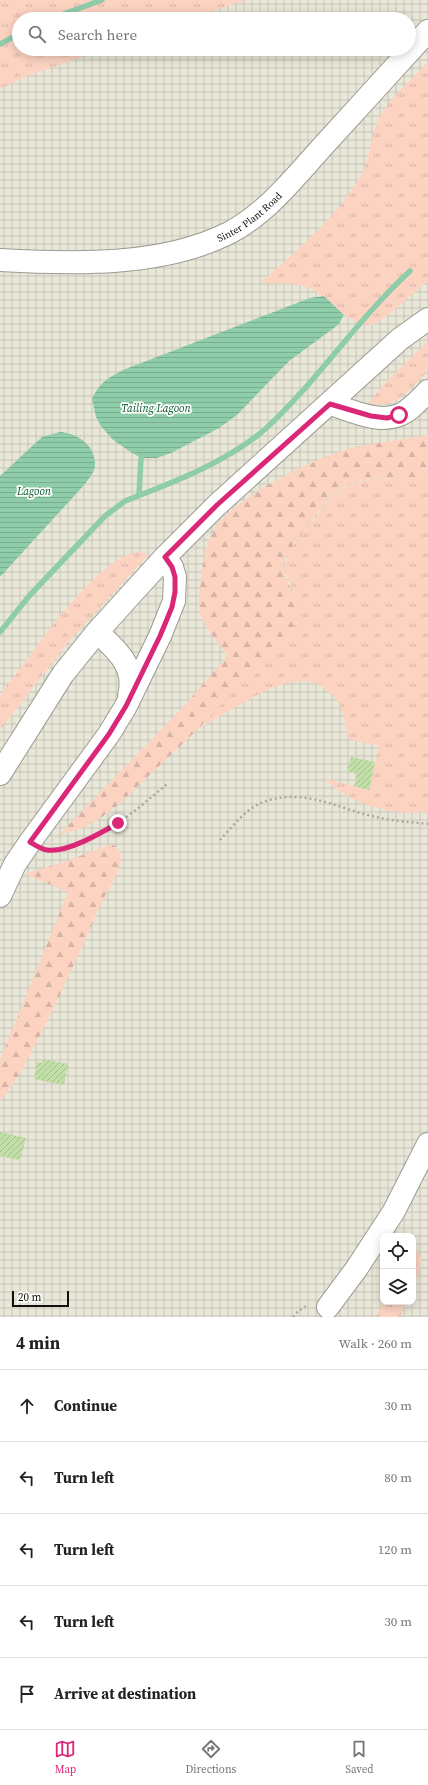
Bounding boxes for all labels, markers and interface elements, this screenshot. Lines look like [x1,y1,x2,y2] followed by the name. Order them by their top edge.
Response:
[12,12,416,56] search box
[26,23,48,45] icon: search
[58,24,137,45] text: Search here
[215,189,285,245] street label: Sinter Plant Road
[121,401,191,416] water label: Tailing Lagoon
[390,406,408,424] route start
[16,484,52,499] water label: Lagoon
[109,814,127,832] route end
[380,1233,416,1305] map controls
[380,1233,416,1269] button: locate
[380,1269,416,1305] button: layers
[12,1289,69,1308] scale bar
[18,1290,41,1305] text: 20 m
[16,1331,60,1355] text: 4 min
[339,1335,412,1352] text: Walk · 260 m
[16,1395,38,1417] icon: ahead
[54,1395,117,1416] text: Continue
[384,1397,412,1414] text: 30 m
[16,1467,38,1489] icon: left
[54,1467,114,1488] text: Turn left
[384,1469,412,1486] text: 80 m
[16,1539,38,1561] icon: left
[54,1539,114,1560] text: Turn left
[378,1541,412,1558] text: 120 m
[16,1611,38,1633] icon: left
[54,1611,114,1632] text: Turn left
[384,1613,412,1630] text: 30 m
[16,1683,38,1705] icon: arrive
[54,1683,196,1704] text: Arrive at destination
[54,1738,76,1777] tab: Map
[185,1738,236,1777] tab: Directions
[345,1738,374,1777] tab: Saved

